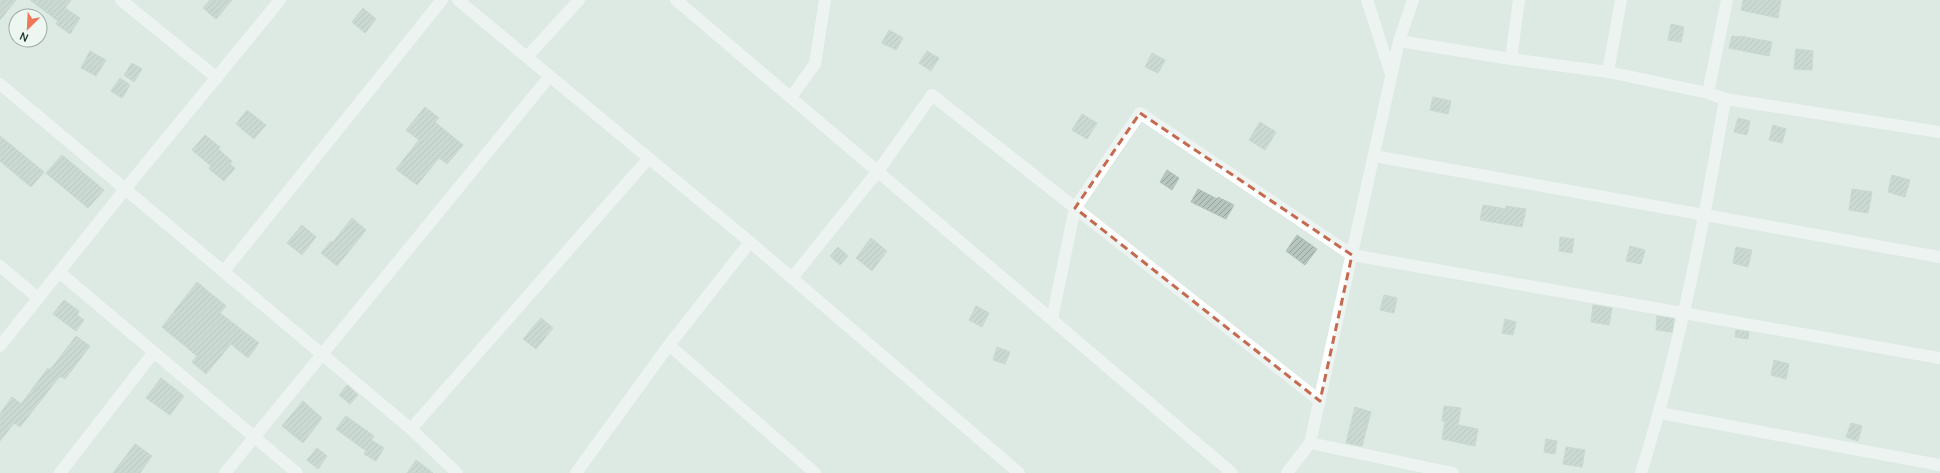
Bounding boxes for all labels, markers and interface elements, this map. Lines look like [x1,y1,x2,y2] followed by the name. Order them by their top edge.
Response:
[8,8,48,48] north arrow
[17,29,30,46] text: N

